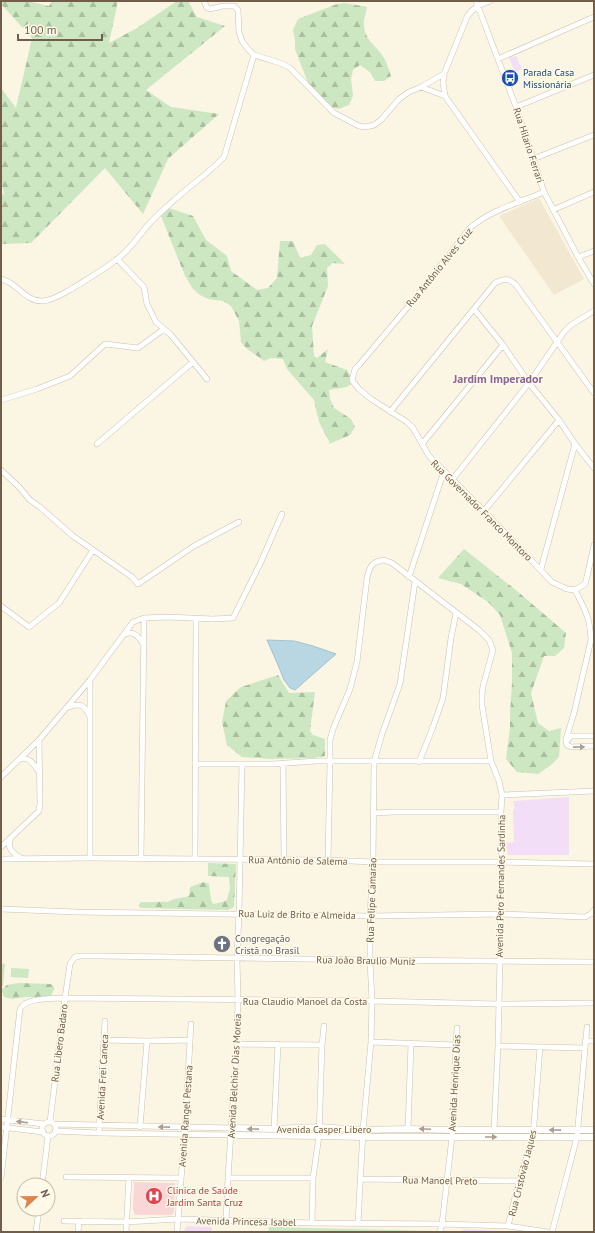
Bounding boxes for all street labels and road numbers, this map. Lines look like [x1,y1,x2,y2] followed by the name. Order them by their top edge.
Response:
[510,106,547,184] street label: Rua Hilario Ferrari
[403,225,475,310] street label: Rua Antônio Alves Cruz
[428,457,535,564] street label: Rua Governador Franco Montoro
[493,815,508,957] street label: Avenida Pero Fernandes Sardinha
[248,853,348,868] street label: Rua Antônio de Salema
[364,857,379,943] street label: Rua Felipe Camarão
[238,907,356,922] street label: Rua Luiz de Brito e Almeida
[316,953,416,968] street label: Rua João Braulio Muniz
[243,995,367,1008] street label: Rua Claudio Manoel da Costa
[48,1003,71,1083] street label: Rua Libero Badaro
[225,1013,244,1139] street label: Avenida Belchior Dias Moreia
[94,1034,111,1120] street label: Avenida Frei Caneca
[445,1034,464,1132] street label: Avenida Henrique Dias
[175,1065,196,1167] street label: Avenida Rangel Pestana
[277,1123,371,1136] street label: Avenida Casper Libero
[505,1128,540,1218] street label: Rua Cristóvão Jaques
[402,1173,478,1188] street label: Rua Manoel Preto
[196,1214,296,1229] street label: Avenida Princesa Isabel

